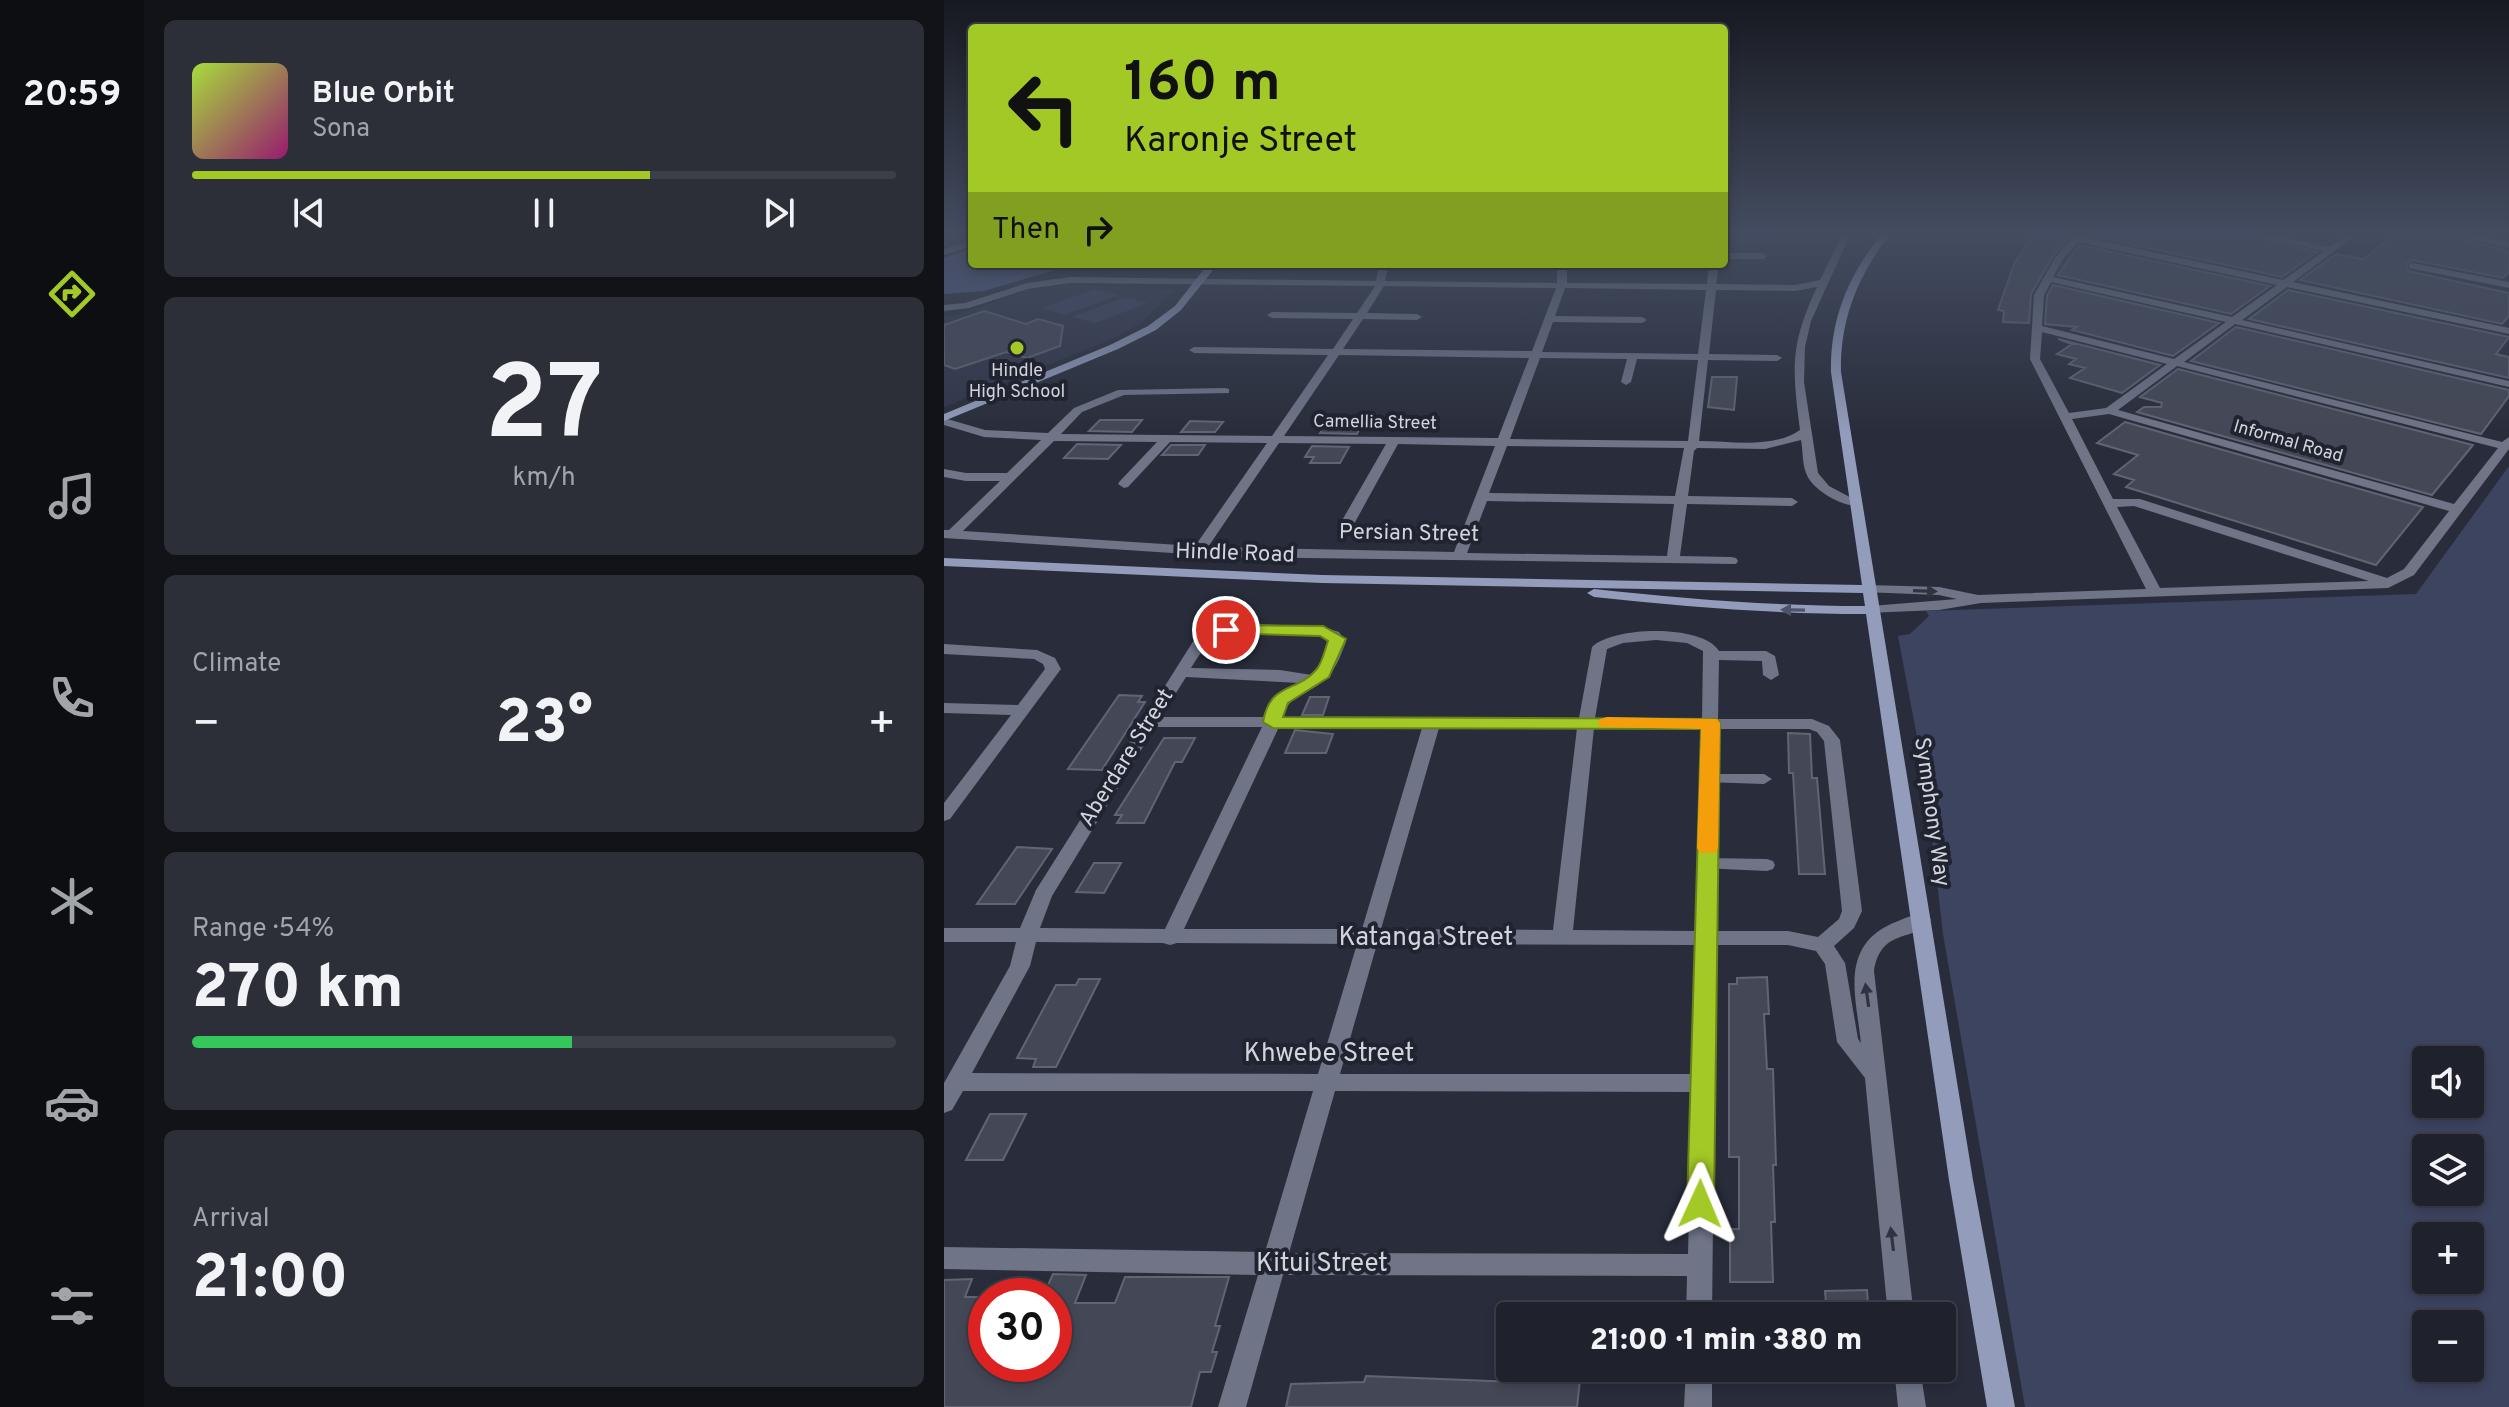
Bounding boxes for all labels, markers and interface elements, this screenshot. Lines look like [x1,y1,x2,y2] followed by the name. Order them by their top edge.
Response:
[1124,50,1281,120] text: 160 m
[992,56,1096,160] icon: left
[23,73,121,119] text: 20:59
[312,76,455,113] text: Blue Orbit
[312,113,370,146] text: Sona
[1124,119,1357,165] text: Karonje Street
[287,191,331,235] icon: previous
[522,191,566,235] icon: pause
[757,191,801,235] icon: next
[1076,208,1120,252] icon: right
[992,212,1060,249] text: Then
[44,266,100,322] icon: directions
[1008,339,1026,357] marker: Hindle High School
[485,344,603,476] text: 27
[969,360,1065,404] place label: Hindle High School
[1313,410,1437,436] street label: Camellia Street
[2230,415,2346,469] street label: Informal Road
[512,462,576,495] text: km/h
[44,468,100,524] icon: music
[1339,519,1479,549] street label: Persian Street
[1175,538,1295,570] street label: Hindle Road
[1913,584,1938,597] one-way arrow
[1192,596,1260,664] pin
[1780,603,1805,616] one-way arrow
[1204,608,1248,652] icon: arrive
[192,648,281,681] text: Climate
[44,670,100,726] icon: phone
[1074,684,1180,832] street label: Aberdare Street
[495,688,593,764] text: 23°
[192,698,220,754] text: −
[868,698,896,754] text: +
[1907,736,1955,888] street label: Symphony Way
[44,873,100,929] icon: climate
[192,913,334,946] text: Range · 54%
[1339,922,1513,955] street label: Katanga Street
[192,953,404,1029] text: 270 km
[1860,982,1873,1007] one-way arrow
[1244,1038,1414,1071] street label: Khwebe Street
[2412,1046,2484,1382] map controls
[2412,1046,2484,1118] button: sound
[44,1075,100,1131] icon: car
[2412,1134,2484,1206] button: layers
[1658,1162,1742,1246] position arrow
[192,1203,270,1236] text: Arrival
[2412,1222,2484,1294] button: +
[1885,1226,1898,1251] one-way arrow
[192,1243,348,1319] text: 21:00
[1256,1248,1388,1281] street label: Kitui Street
[44,1278,100,1334] icon: filters
[968,1278,1072,1382] speed limit sign: 30
[2412,1310,2484,1382] button: −
[1590,1323,1862,1360] text: 21:00 · 1 min · 380 m

